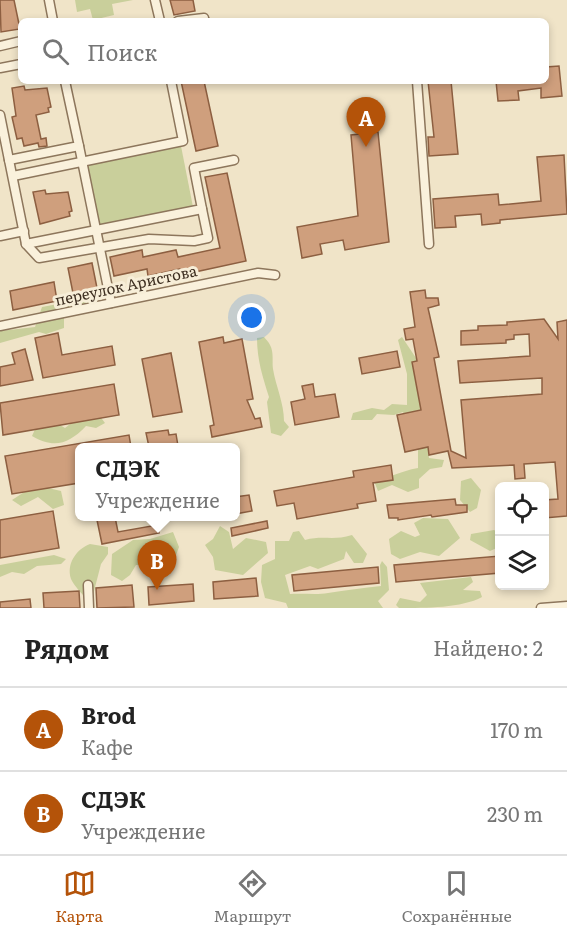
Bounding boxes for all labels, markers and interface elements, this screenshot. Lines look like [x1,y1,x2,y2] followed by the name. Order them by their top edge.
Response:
[18,18,549,84] search box
[39,35,72,68] icon: search
[87,35,157,68] text: Поиск
[346,98,386,147] pin: A
[52,258,200,311] street label: переулок Аристова
[237,303,266,332] your location
[75,443,240,521] popup
[95,451,160,484] text: СДЭК
[495,482,549,590] map controls
[495,482,549,536] button: locate
[95,484,220,514] text: Учреждение
[495,536,549,590] button: layers
[138,540,176,590] pin: B
[24,628,109,667] text: Рядом
[433,632,543,662] text: Найдено: 2
[81,698,136,731] text: Brod
[36,714,51,744] text: A
[490,714,543,744] text: 170 m
[81,731,133,761] text: Кафе
[81,782,146,815] text: СДЭК
[37,798,50,828] text: B
[487,798,543,828] text: 230 m
[81,815,205,845] text: Учреждение
[55,867,103,927] tab: Карта
[214,867,291,927] tab: Маршрут
[402,867,512,927] tab: Сохранённые

